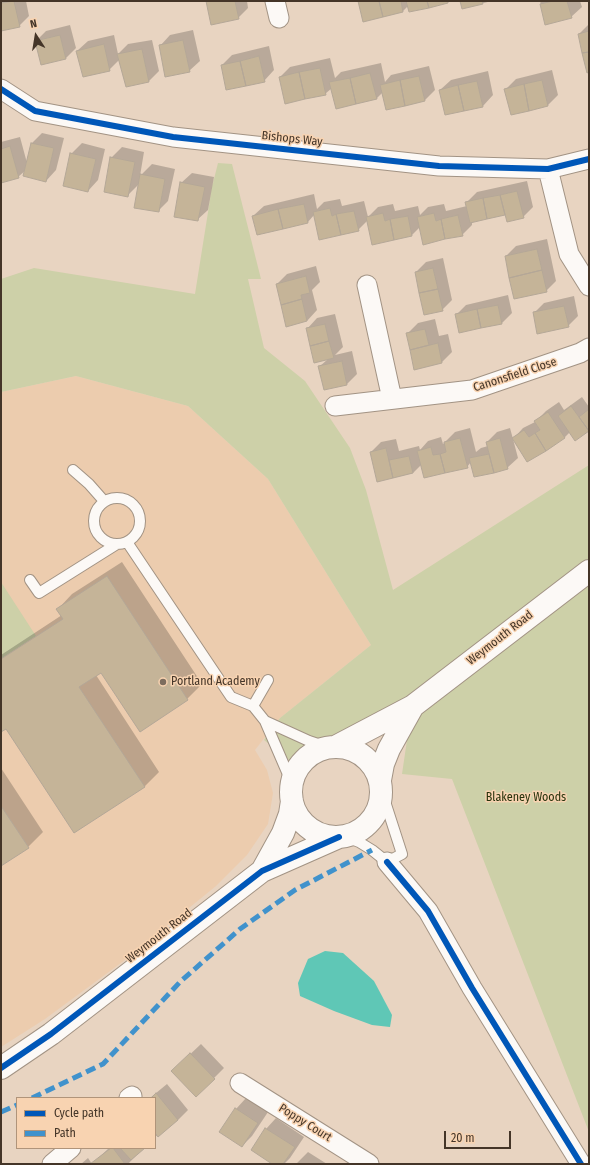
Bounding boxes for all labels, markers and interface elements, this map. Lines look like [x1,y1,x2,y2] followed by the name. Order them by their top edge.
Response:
[16,16,56,56] north arrow
[29,17,38,31] text: N
[261,129,323,149] street label: Bishops Way
[471,355,559,395] street label: Canonsfield Close
[464,608,536,668] street label: Weymouth Road
[171,675,260,689] place label: Portland Academy
[158,677,168,687] marker: Portland Academy
[486,791,566,805] park label: Blakeney Woods
[123,906,195,966] street label: Weymouth Road
[16,1097,156,1149] legend
[276,1101,334,1145] street label: Poppy Court
[54,1106,104,1120] text: Cycle path
[446,1123,513,1149] scale bar
[54,1126,76,1140] text: Path
[451,1131,475,1145] text: 20 m

